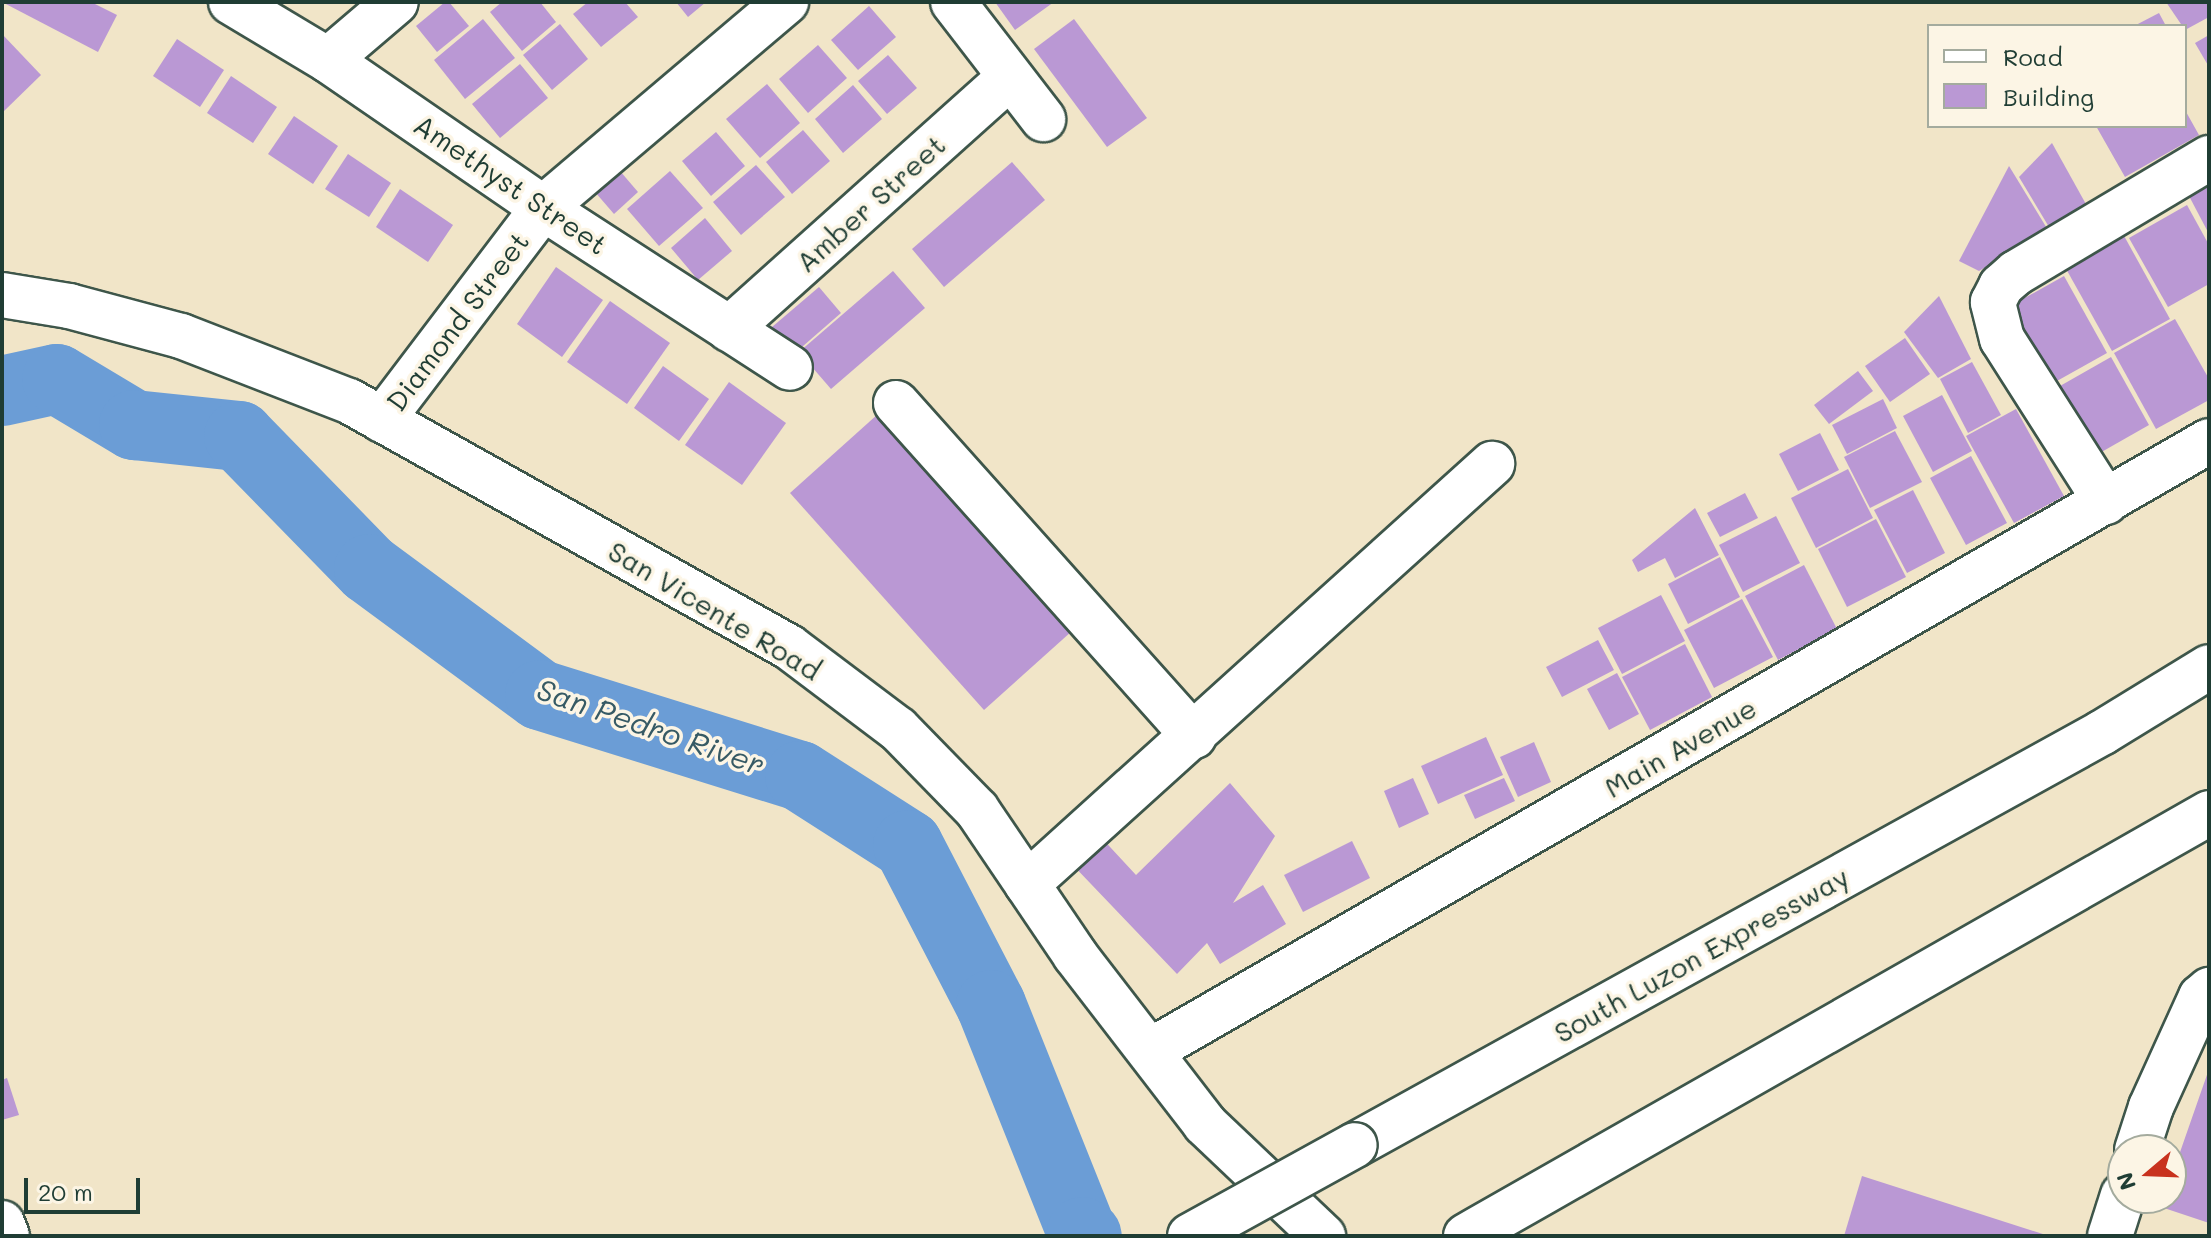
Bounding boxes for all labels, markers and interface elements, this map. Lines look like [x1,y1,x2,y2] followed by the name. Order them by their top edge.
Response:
[1927,24,2187,128] legend
[2003,41,2063,72] text: Road
[2003,81,2094,112] text: Building
[408,107,614,261] street label: Amethyst Street
[789,127,951,279] street label: Amber Street
[379,225,535,417] street label: Diamond Street
[603,533,827,687] street label: San Vicente Road
[533,670,769,782] water label: San Pedro River
[1598,690,1762,804] street label: Main Avenue
[1548,859,1854,1049] street label: South Luzon Expressway
[2107,1134,2187,1214] north arrow
[28,1162,144,1212] scale bar
[2109,1169,2142,1194] text: N
[38,1176,93,1207] text: 20 m

